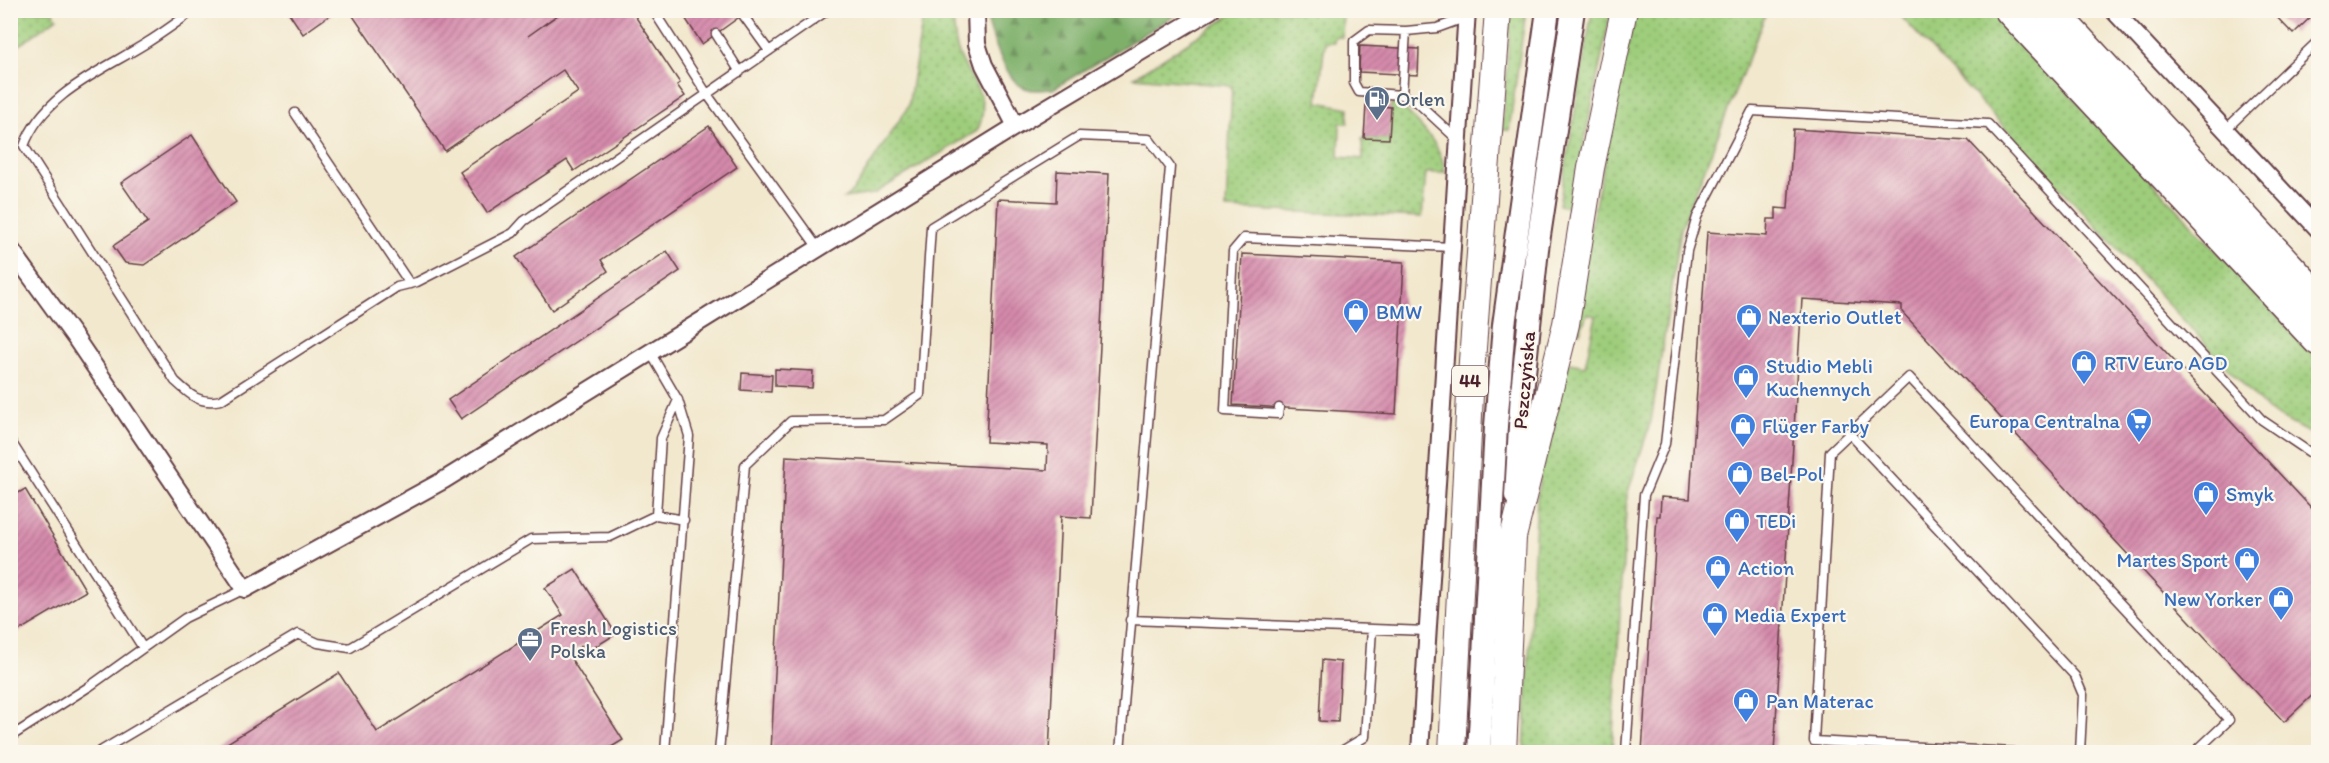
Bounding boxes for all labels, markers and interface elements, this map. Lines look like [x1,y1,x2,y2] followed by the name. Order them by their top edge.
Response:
[1362,84,1392,122] fuel station icon: Orlen
[1396,87,1445,111] place label: Orlen
[1341,297,1371,335] shop icon: BMW
[1376,300,1422,324] place label: BMW
[1734,302,1764,340] shop icon: Nexterio Outlet
[1768,305,1901,329] place label: Nexterio Outlet
[1508,329,1540,430] street label: Pszczyńska
[2069,348,2099,386] shop icon: RTV Euro AGD
[2104,351,2227,375] place label: RTV Euro AGD
[1766,354,1873,401] place label: Studio Mebli Kuchennych
[1731,362,1761,400] shop icon: Studio Mebli Kuchennych
[1452,366,1488,396] road number: 44
[2124,406,2154,444] supermarket icon: Europa Centralna
[1969,409,2121,433] place label: Europa Centralna
[1728,411,1758,449] shop icon: Flüger Farby
[1762,414,1870,438] place label: Flüger Farby
[1725,459,1755,497] shop icon: Bel-Pol
[1760,462,1824,486] place label: Bel-Pol
[2191,479,2221,517] shop icon: Smyk
[2226,482,2274,506] place label: Smyk
[1722,506,1752,544] shop icon: TEDi
[1756,509,1796,533] place label: TEDi
[2232,545,2262,583] shop icon: Martes Sport
[2116,548,2228,572] place label: Martes Sport
[1703,553,1733,591] shop icon: Action
[1738,556,1794,580] place label: Action
[2266,584,2296,622] shop icon: New Yorker
[2164,587,2262,611] place label: New Yorker
[1700,600,1730,638] shop icon: Media Expert
[1734,603,1847,627] place label: Media Expert
[550,616,677,663] place label: Fresh Logistics Polska
[515,625,545,663] office icon: Fresh Logistics Polska
[1731,686,1761,724] shop icon: Pan Materac
[1766,689,1874,713] place label: Pan Materac

